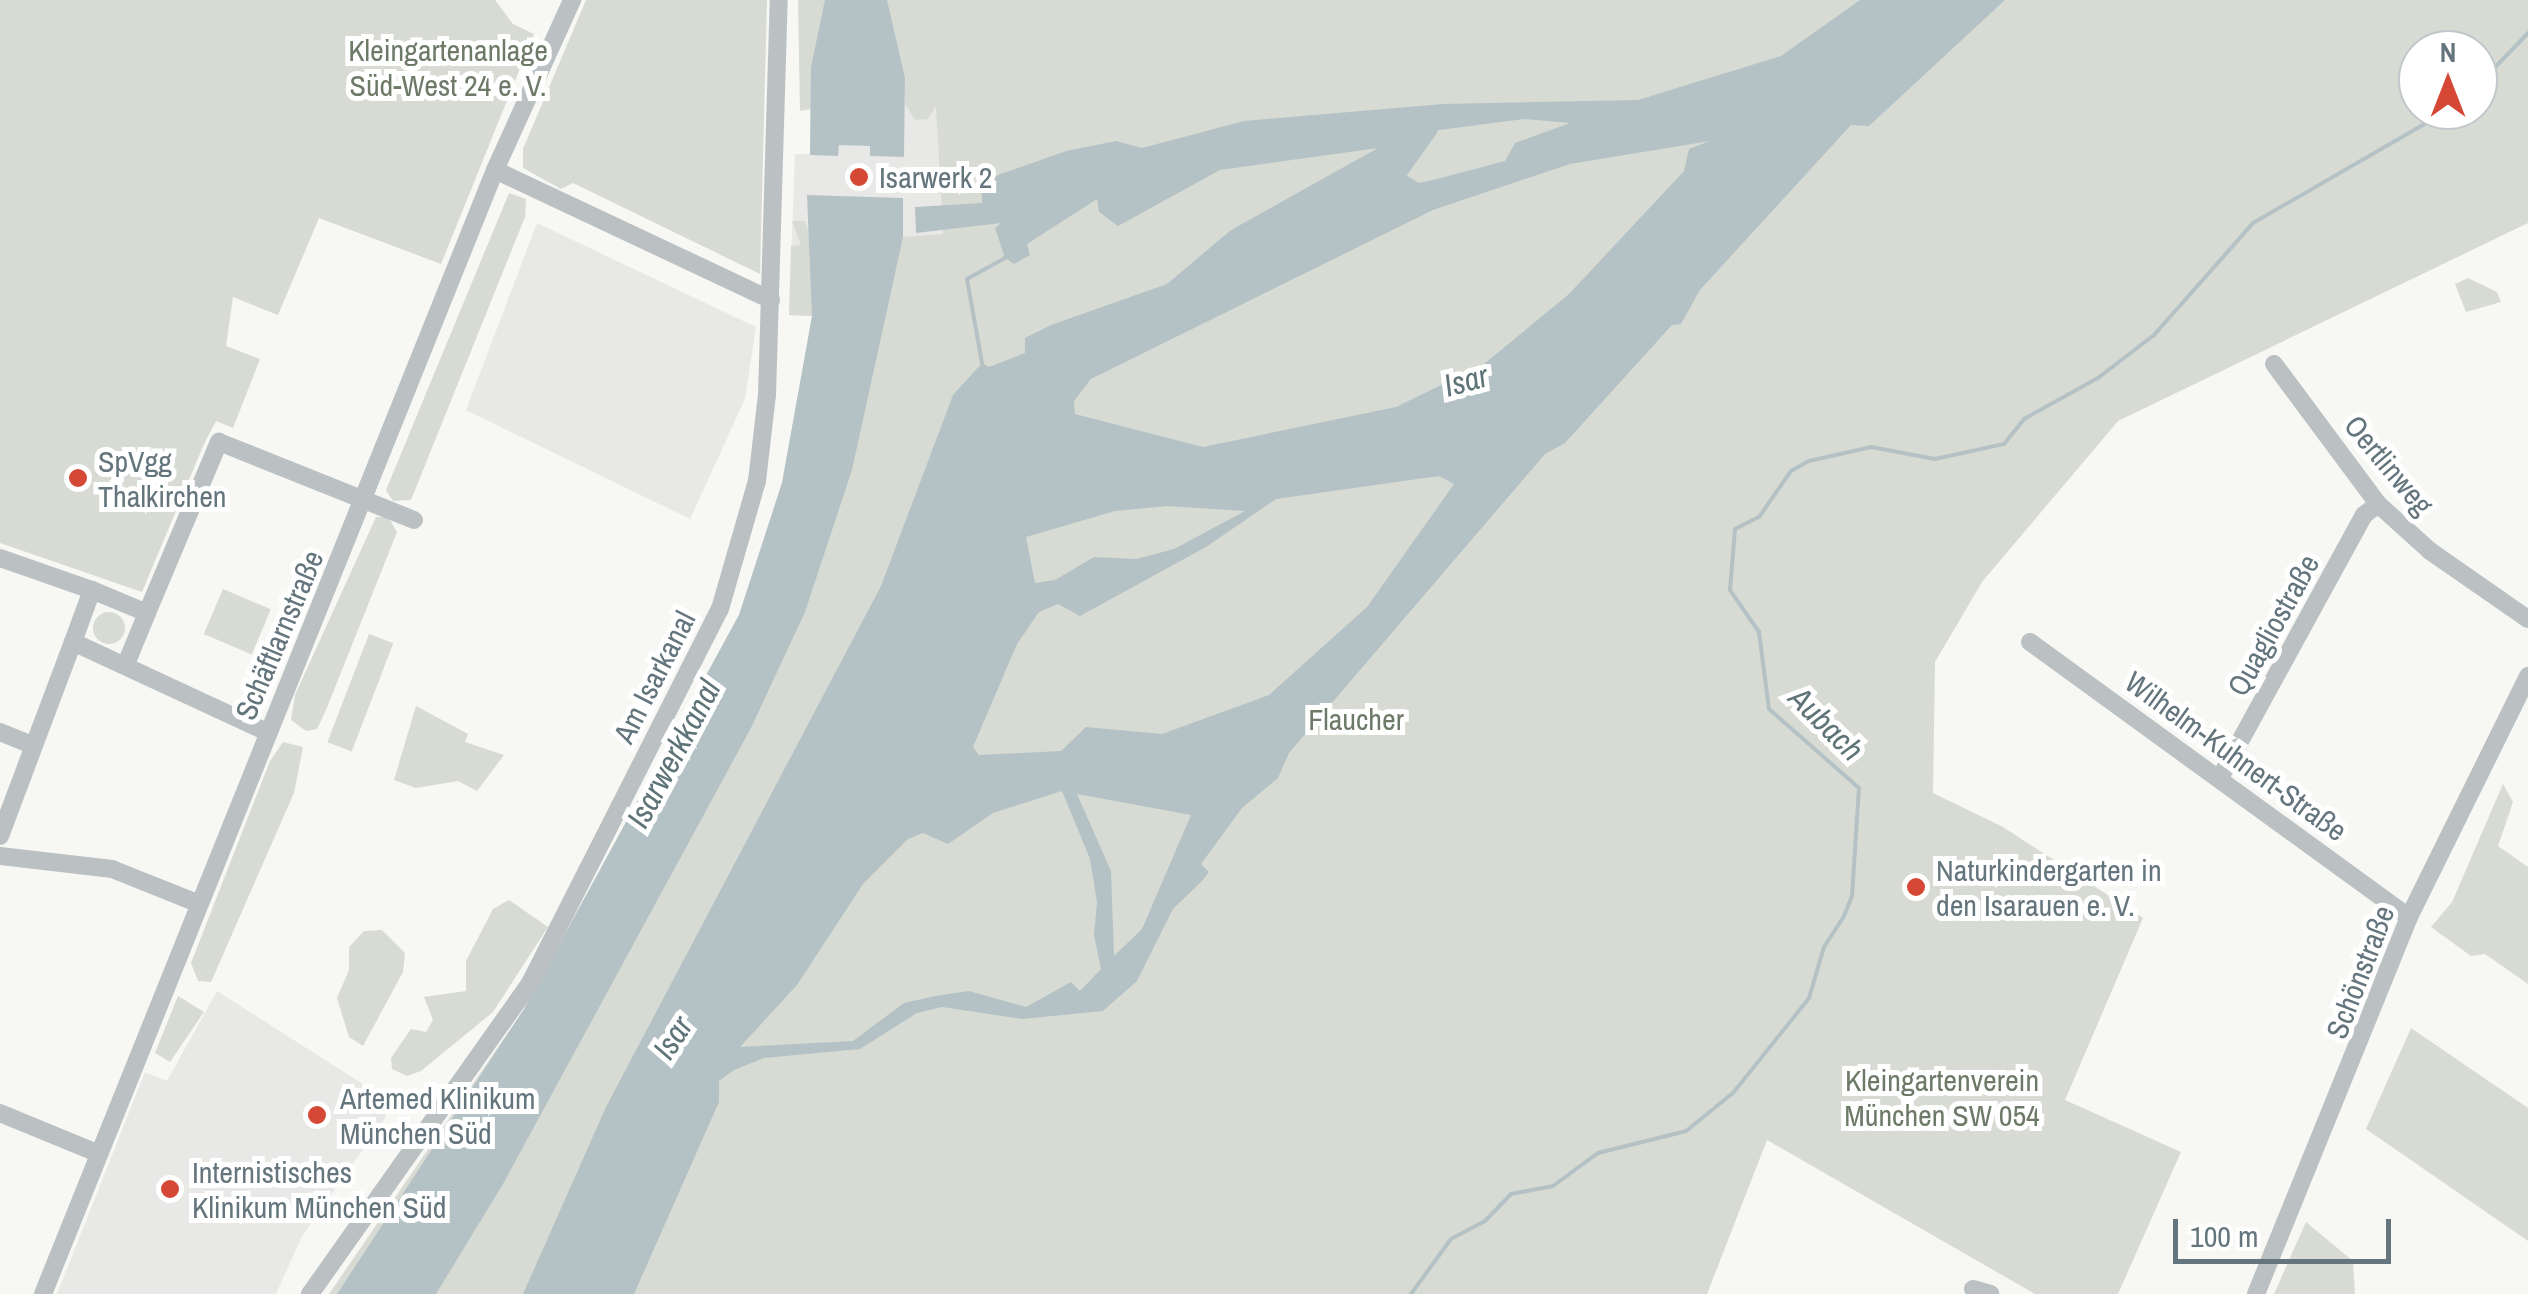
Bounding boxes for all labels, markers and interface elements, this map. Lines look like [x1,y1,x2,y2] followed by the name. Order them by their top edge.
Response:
[2398,30,2498,130] north arrow
[348,32,548,102] park label: Kleingartenanlage Süd-West 24 e. V.
[2440,33,2456,71] text: N
[879,159,992,195] place label: Isarwerk 2
[848,166,870,188] marker: Isarwerk 2
[1440,357,1492,405] water label: Isar
[2337,408,2441,522] street label: Oertlinweg
[98,443,227,514] place label: SpVgg Thalkirchen
[67,467,89,489] marker: SpVgg Thalkirchen
[227,545,331,725] street label: Schäftlarnstraße
[2219,548,2327,702] street label: Quagliostraße
[605,605,703,749] street label: Am Isarkanal
[2118,663,2354,849] street label: Wilhelm-Kuhnert-Straße
[619,674,729,834] water label: Isarwerkkanal
[1781,679,1871,769] water label: Aubach
[1308,701,1404,737] park label: Flaucher
[1936,852,2162,922] place label: Naturkindergarten in den Isarauen e. V.
[1905,876,1927,898] marker: Naturkindergarten in den Isarauen e. V.
[2318,900,2402,1044] street label: Schönstraße
[645,1009,701,1067] water label: Isar
[1844,1062,2040,1132] park label: Kleingartenverein München SW 054
[340,1080,536,1150] place label: Artemed Klinikum München Süd
[304,1102,330,1128] marker: Artemed Klinikum München Süd
[192,1154,446,1224] place label: Internistisches Klinikum München Süd
[157,1176,183,1202] marker: Internistisches Klinikum München Süd
[2178,1199,2396,1261] scale bar
[2190,1216,2258,1256] text: 100 m

